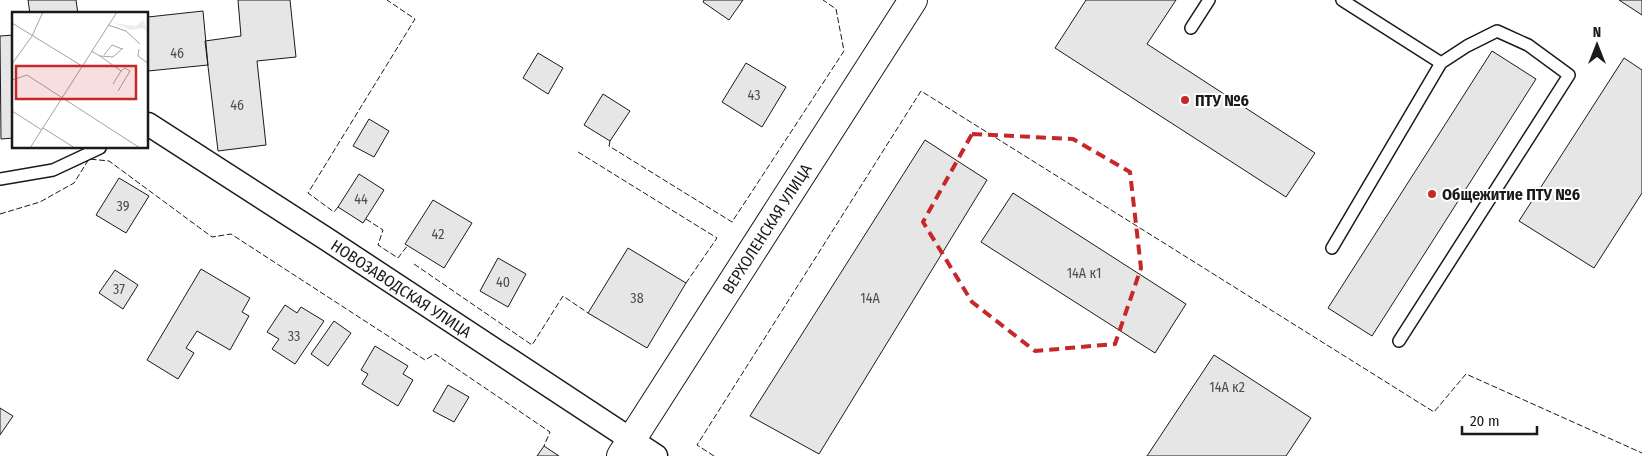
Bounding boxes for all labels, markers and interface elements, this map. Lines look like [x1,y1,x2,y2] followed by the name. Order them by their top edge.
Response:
[12,12,149,149] inset map
[1572,20,1622,70] north arrow
[1593,24,1601,41] text: N
[170,45,184,62] house number: 46
[748,87,760,104] house number: 43
[1195,91,1249,110] place label: ПТУ №6
[1179,94,1191,106] marker: ПТУ №6
[230,97,244,114] house number: 46
[718,160,815,297] street label: ВЕРХОЛЕНСКАЯ УЛИЦА
[1442,185,1580,204] place label: Общежитие ПТУ №6
[1426,188,1438,200] marker: Общежитие ПТУ №6
[354,191,368,208] house number: 44
[117,198,130,215] house number: 39
[432,226,444,243] house number: 42
[328,235,476,342] street label: НОВОЗАВОДСКАЯ УЛИЦА
[1067,265,1101,282] house number: 14А к1
[496,274,510,291] house number: 40
[113,281,125,298] house number: 37
[630,290,644,307] house number: 38
[860,290,880,307] house number: 14А
[288,328,300,345] house number: 33
[1209,379,1245,396] house number: 14А к2
[1462,404,1537,436] scale bar
[1470,412,1500,430] text: 20 m

